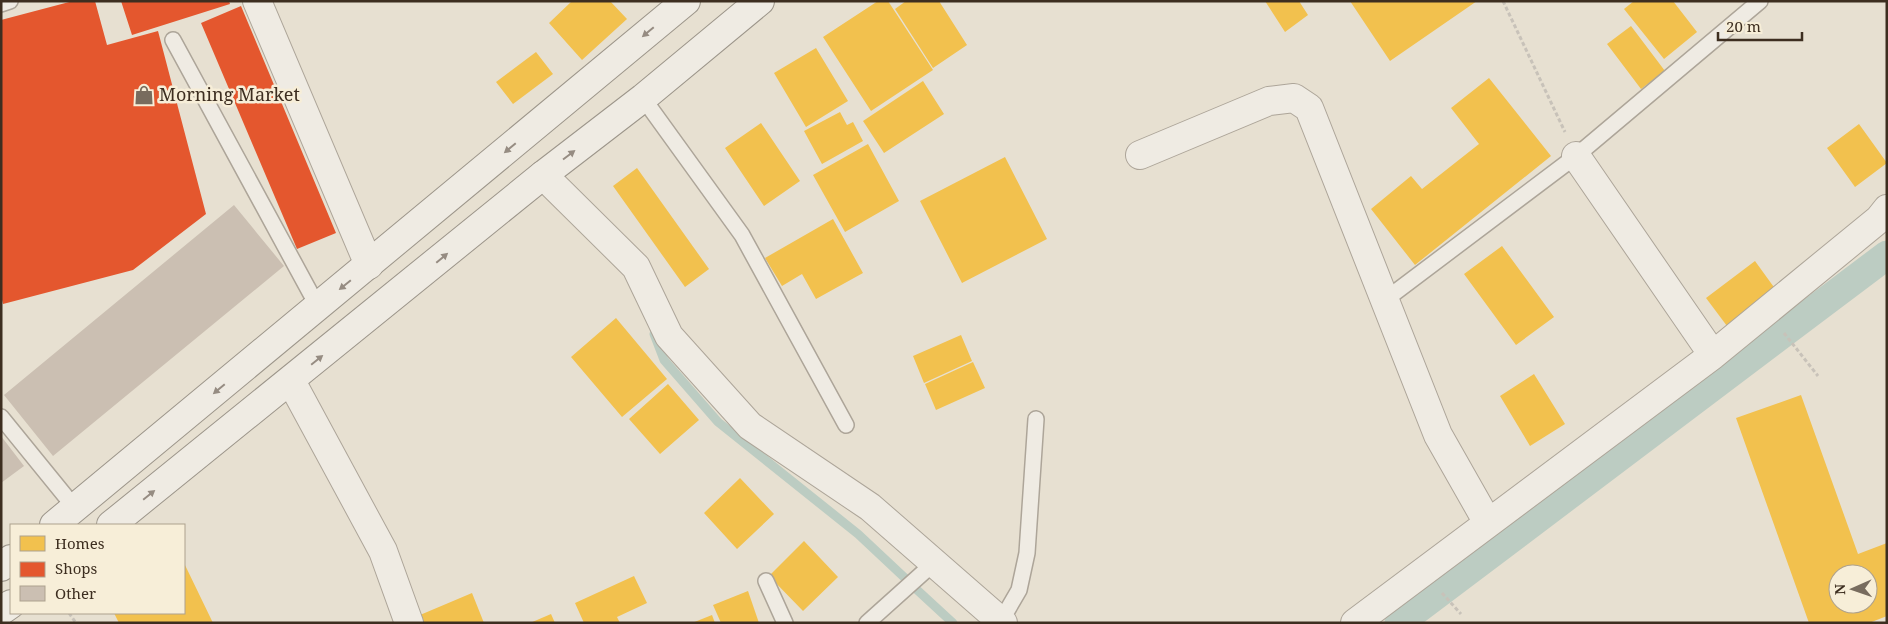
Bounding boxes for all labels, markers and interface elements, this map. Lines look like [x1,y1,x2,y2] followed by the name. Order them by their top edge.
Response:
[1718,10,1802,42] scale bar
[1726,16,1761,36] text: 20 m
[642,27,655,38] one-way arrow
[159,82,300,106] place label: Morning Market
[133,84,155,106] shop icon: Morning Market
[504,142,517,153] one-way arrow
[562,150,575,160] one-way arrow
[436,252,449,263] one-way arrow
[338,279,351,290] one-way arrow
[310,355,323,366] one-way arrow
[213,383,226,394] one-way arrow
[142,489,155,500] one-way arrow
[10,524,185,614] legend
[55,533,105,553] text: Homes
[55,558,98,578] text: Shops
[1828,564,1878,614] north arrow
[55,583,96,603] text: Other
[1830,584,1849,595] text: N

